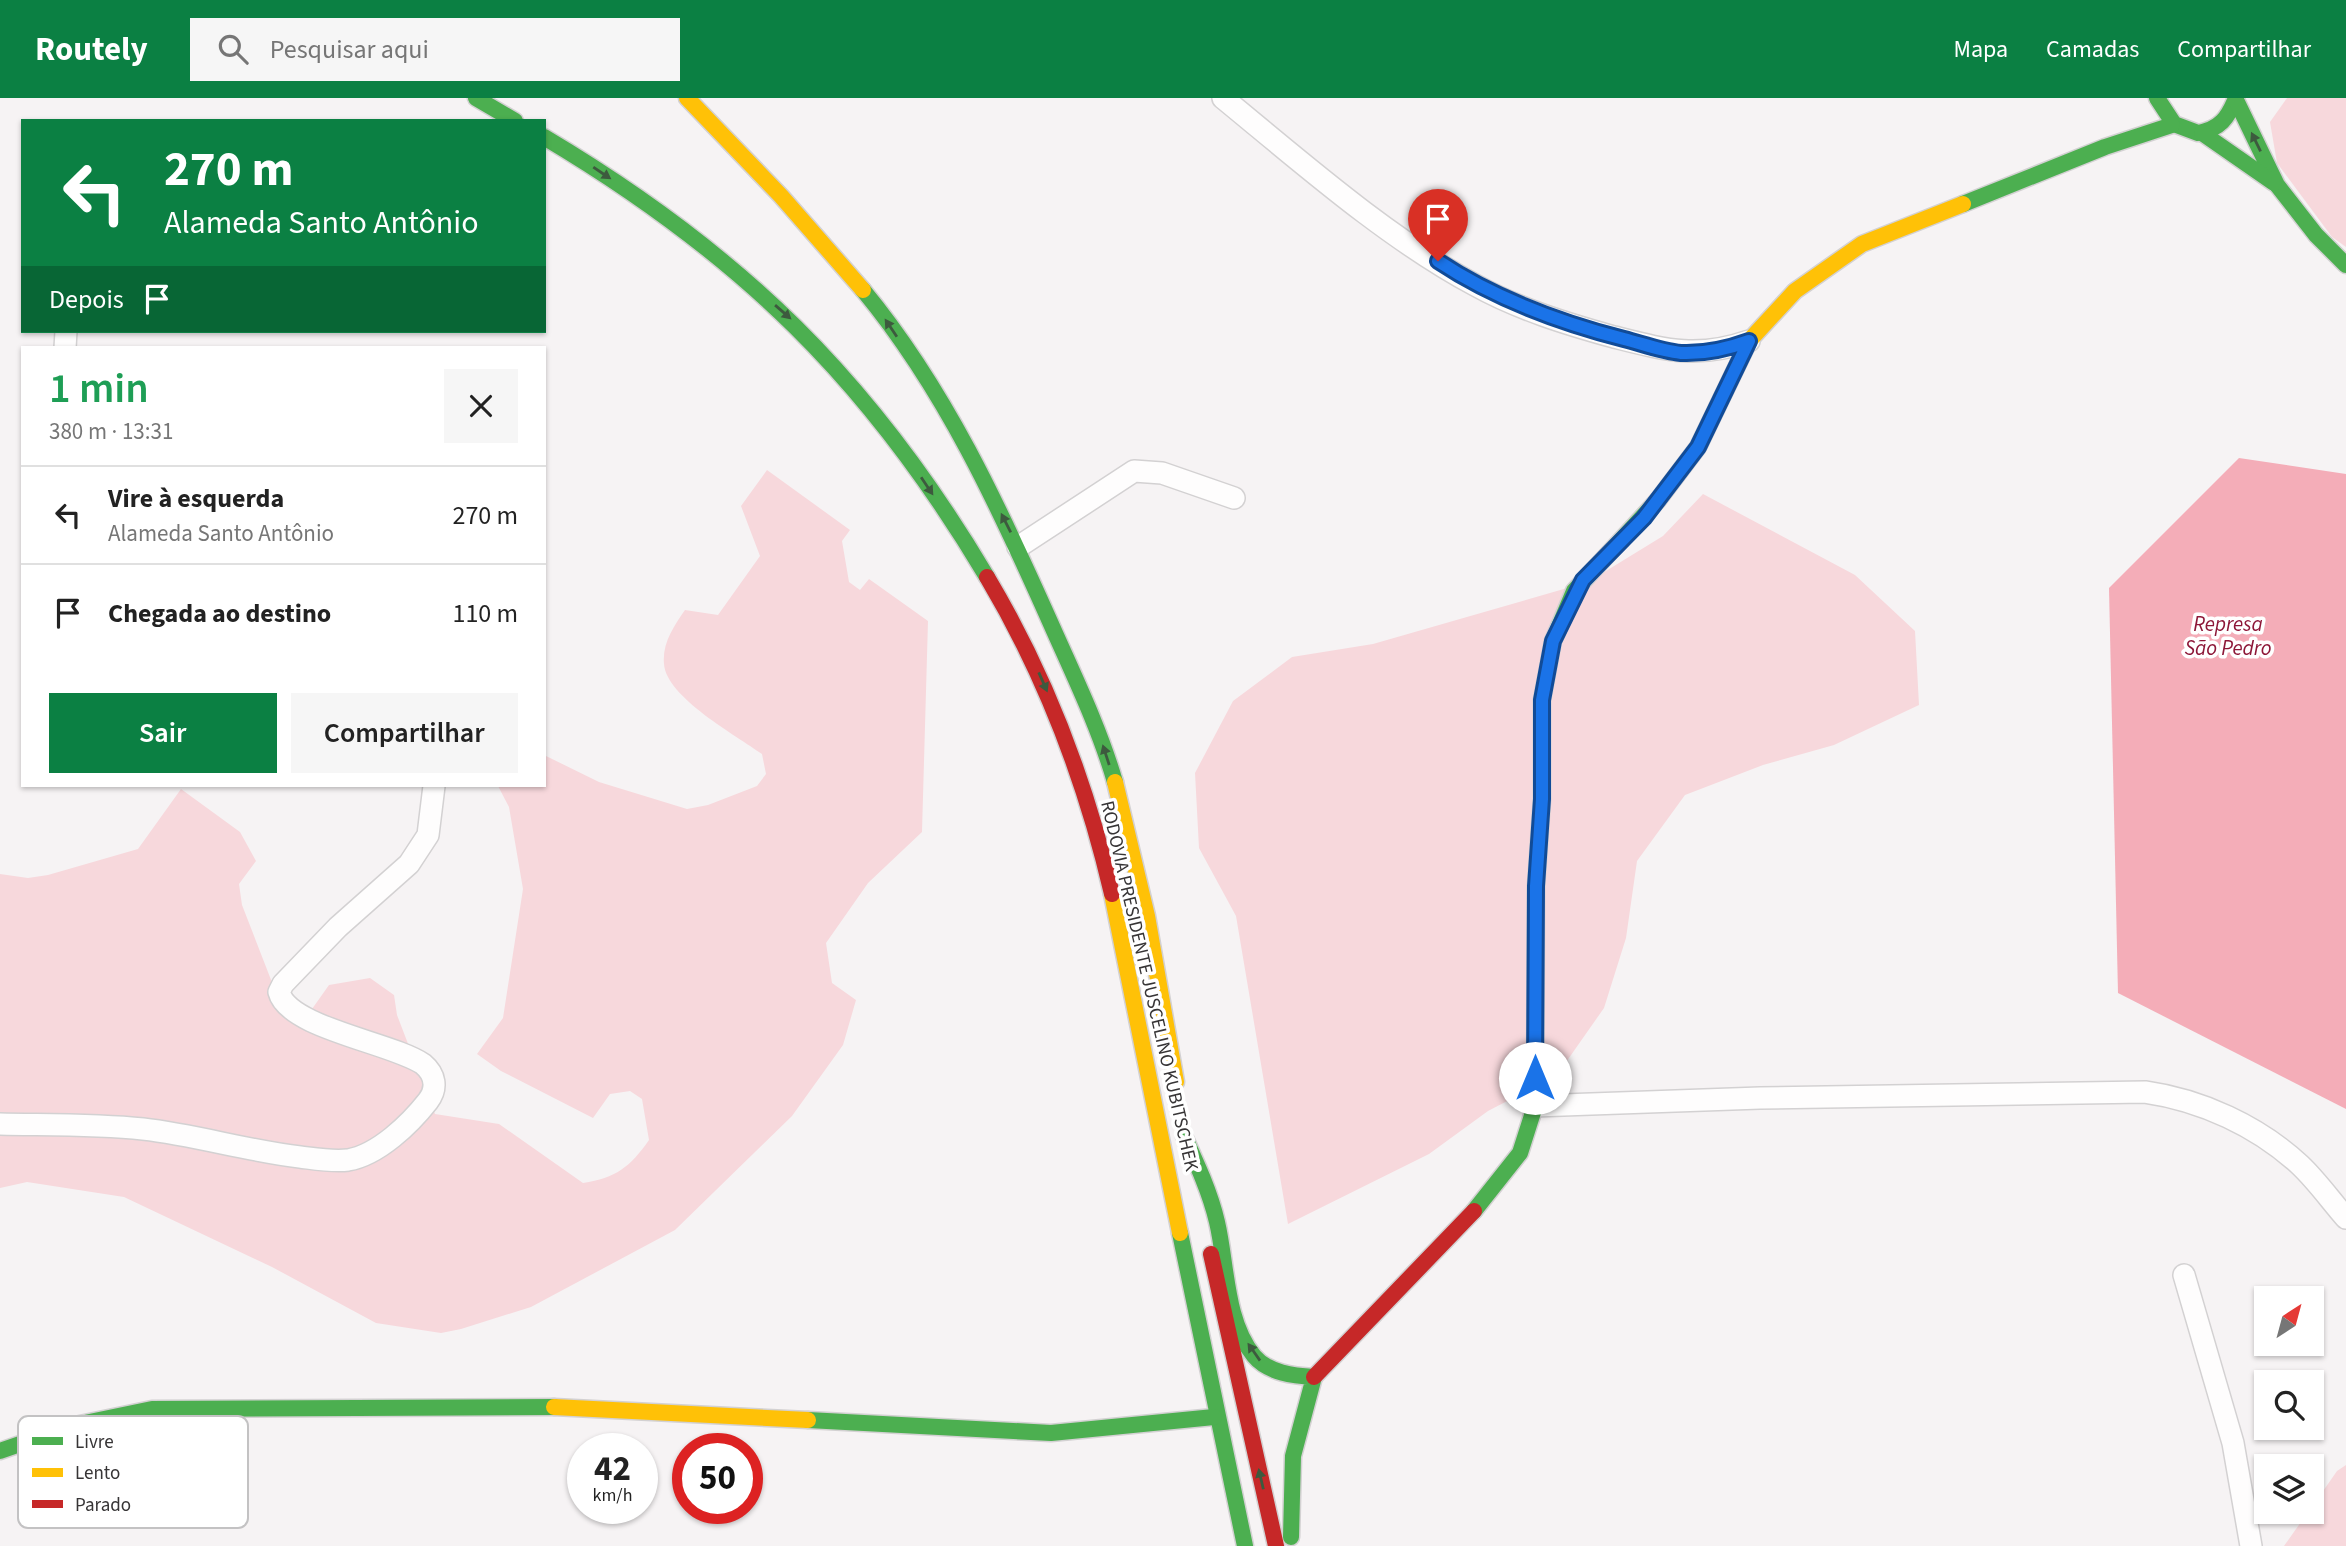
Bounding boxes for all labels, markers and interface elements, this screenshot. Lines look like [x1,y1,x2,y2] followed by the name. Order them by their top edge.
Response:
[190,18,680,81] search box
[35,26,148,73] text: Routely
[214,30,252,68] icon: search
[270,31,429,68] text: Pesquisar aqui
[1953,32,2008,67] text: Mapa
[2046,32,2139,67] text: Camadas
[2177,32,2311,67] text: Compartilhar
[2251,132,2262,152] one-way arrow
[164,135,293,205] text: 270 m
[49,147,140,238] icon: left
[592,167,612,180] one-way arrow
[1408,189,1468,261] pin
[164,200,479,246] text: Alameda Santo Antônio
[1419,200,1457,238] icon: arrive
[138,280,176,318] icon: arrive
[49,281,124,318] text: Depois
[774,304,791,319] one-way arrow
[884,318,897,337] one-way arrow
[49,359,149,419] text: 1 min
[444,369,518,443] button: close
[49,415,173,448] text: 380 m · 13:31
[920,477,933,496] one-way arrow
[108,480,284,517] text: Vire à esquerda
[49,496,87,534] icon: left
[452,497,518,534] text: 270 m
[1001,513,1012,533] one-way arrow
[108,517,334,550] text: Alameda Santo Antônio
[49,594,87,632] icon: arrive
[108,595,331,632] text: Chegada ao destino
[452,595,518,632] text: 110 m
[2184,609,2272,663] water label: Represa São Pedro
[1037,672,1049,692] one-way arrow
[49,693,277,773] button: Sair
[291,693,518,773] button: Compartilhar
[1100,744,1111,765] one-way arrow
[1093,798,1205,1174] street label: RODOVIA PRESIDENTE JUSCELINO KUBITSCHEK
[1498,1041,1572,1115] position arrow
[2254,1286,2324,1356] north arrow
[2254,1286,2324,1524] map controls
[1247,1342,1260,1362] one-way arrow
[2254,1370,2324,1440] button: search
[18,1416,248,1528] legend
[75,1429,114,1456] text: Livre
[672,1433,763,1524] speed limit sign: 50
[594,1444,631,1494] text: 42
[2254,1454,2324,1524] button: layers
[75,1460,120,1487] text: Lento
[1256,1468,1267,1490] one-way arrow
[593,1483,632,1508] text: km/h
[75,1492,131,1519] text: Parado

